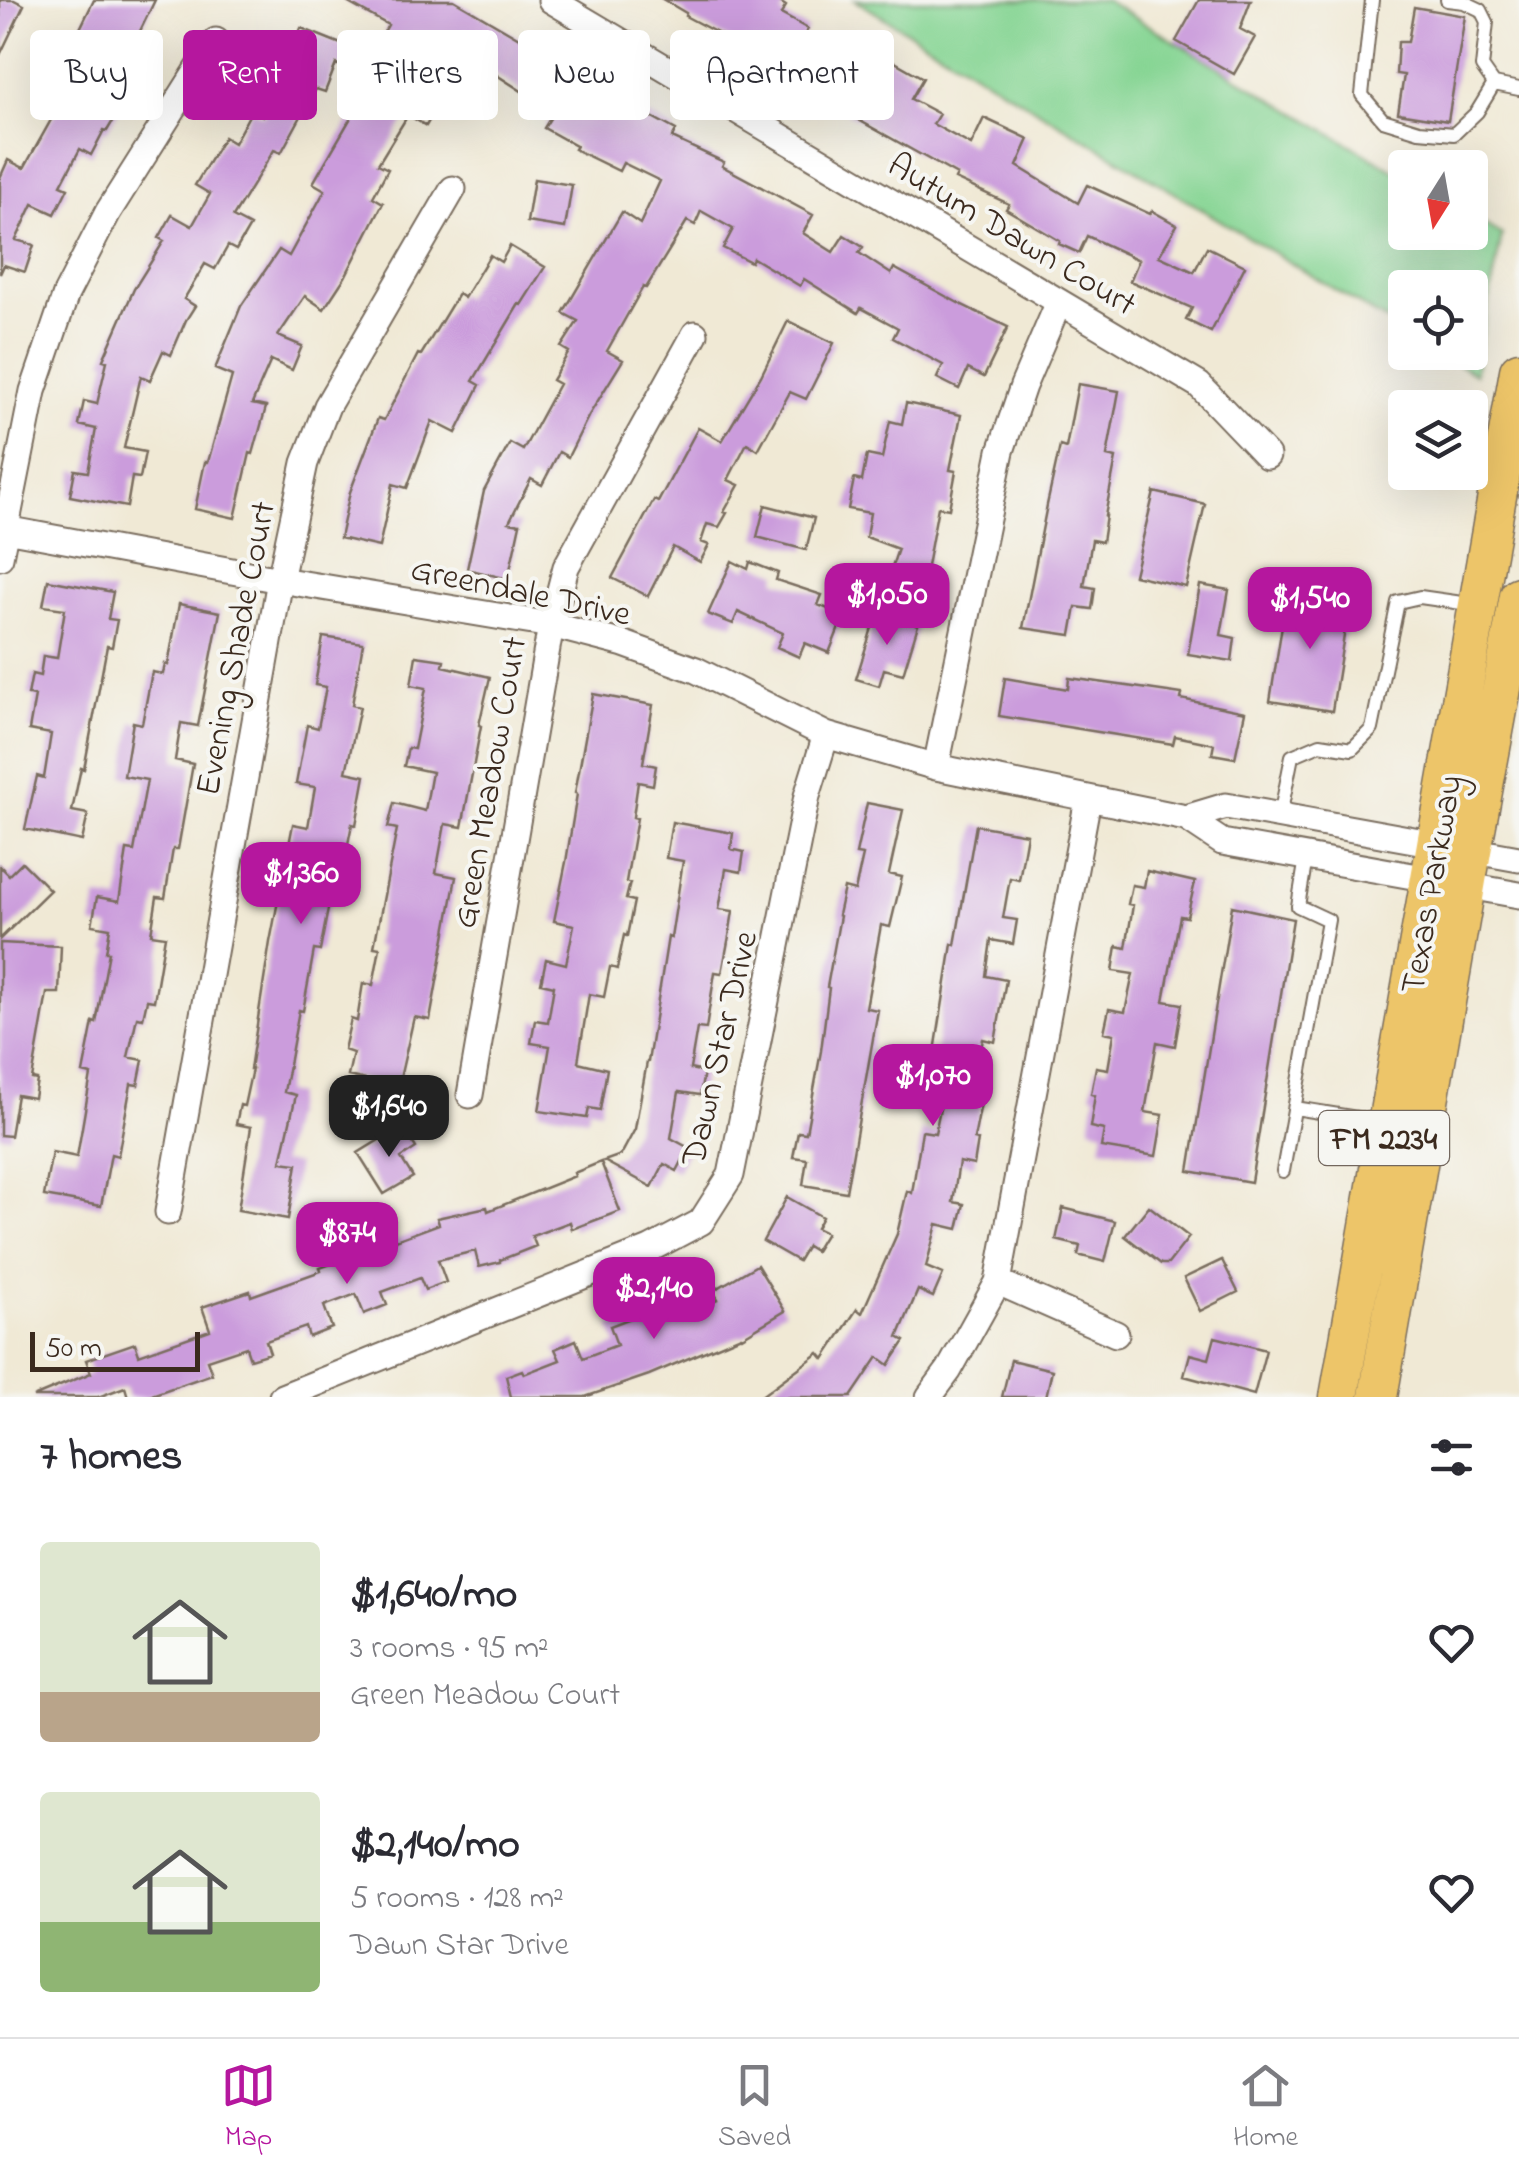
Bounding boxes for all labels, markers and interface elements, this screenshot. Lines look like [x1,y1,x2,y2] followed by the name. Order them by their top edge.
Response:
[30,30,163,120] chip: Buy
[183,30,317,120] chip: Rent
[337,30,498,120] chip: Filters
[518,30,650,120] chip: New
[670,30,894,120] chip: Apartment
[877,141,1146,331] street label: Autum Dawn Court
[1388,150,1488,250] north arrow
[1388,150,1488,490] map controls
[1388,270,1488,370] button: locate
[1388,390,1488,490] button: layers
[184,497,291,800] street label: Evening Shade Court
[406,545,635,642] street label: Greendale Drive
[806,563,968,648] pin: $1,050
[1229,567,1391,652] pin: $1,540
[847,572,928,619] text: $1,050
[1270,576,1350,623] text: $1,540
[441,632,542,933] street label: Green Meadow Court
[1389,771,1478,998] street label: Texas Parkway
[220,842,382,927] pin: $1,360
[263,851,339,898] text: $1,360
[669,926,773,1172] street label: Dawn Star Drive
[852,1044,1014,1129] pin: $1,070
[895,1053,971,1100] text: $1,070
[308,1075,470,1160] pin: $1,640
[351,1084,427,1131] text: $1,640
[1319,1111,1449,1165] road number: FM 2234
[288,1202,406,1287] pin: $874
[318,1211,376,1258] text: $874
[573,1257,735,1342] pin: $2,140
[615,1266,693,1313] text: $2,140
[30,1327,200,1372] scale bar
[45,1329,102,1370] text: 50 m
[40,1427,182,1488] text: 7 homes
[1424,1430,1479,1485] icon: filters
[350,1565,517,1626] text: $1,640/mo
[120,1582,240,1702] icon: home
[1424,1615,1479,1670] icon: heart
[350,1626,549,1673] text: 3 rooms · 95 m²
[350,1673,620,1720] text: Green Meadow Court
[350,1815,520,1876] text: $2,140/mo
[120,1832,240,1952] icon: home
[1424,1865,1479,1920] icon: heart
[350,1876,564,1923] text: 5 rooms · 128 m²
[350,1923,569,1970] text: Dawn Star Drive
[221,2058,276,2159] tab: Map
[718,2058,791,2159] tab: Saved
[1233,2058,1298,2159] tab: Home

